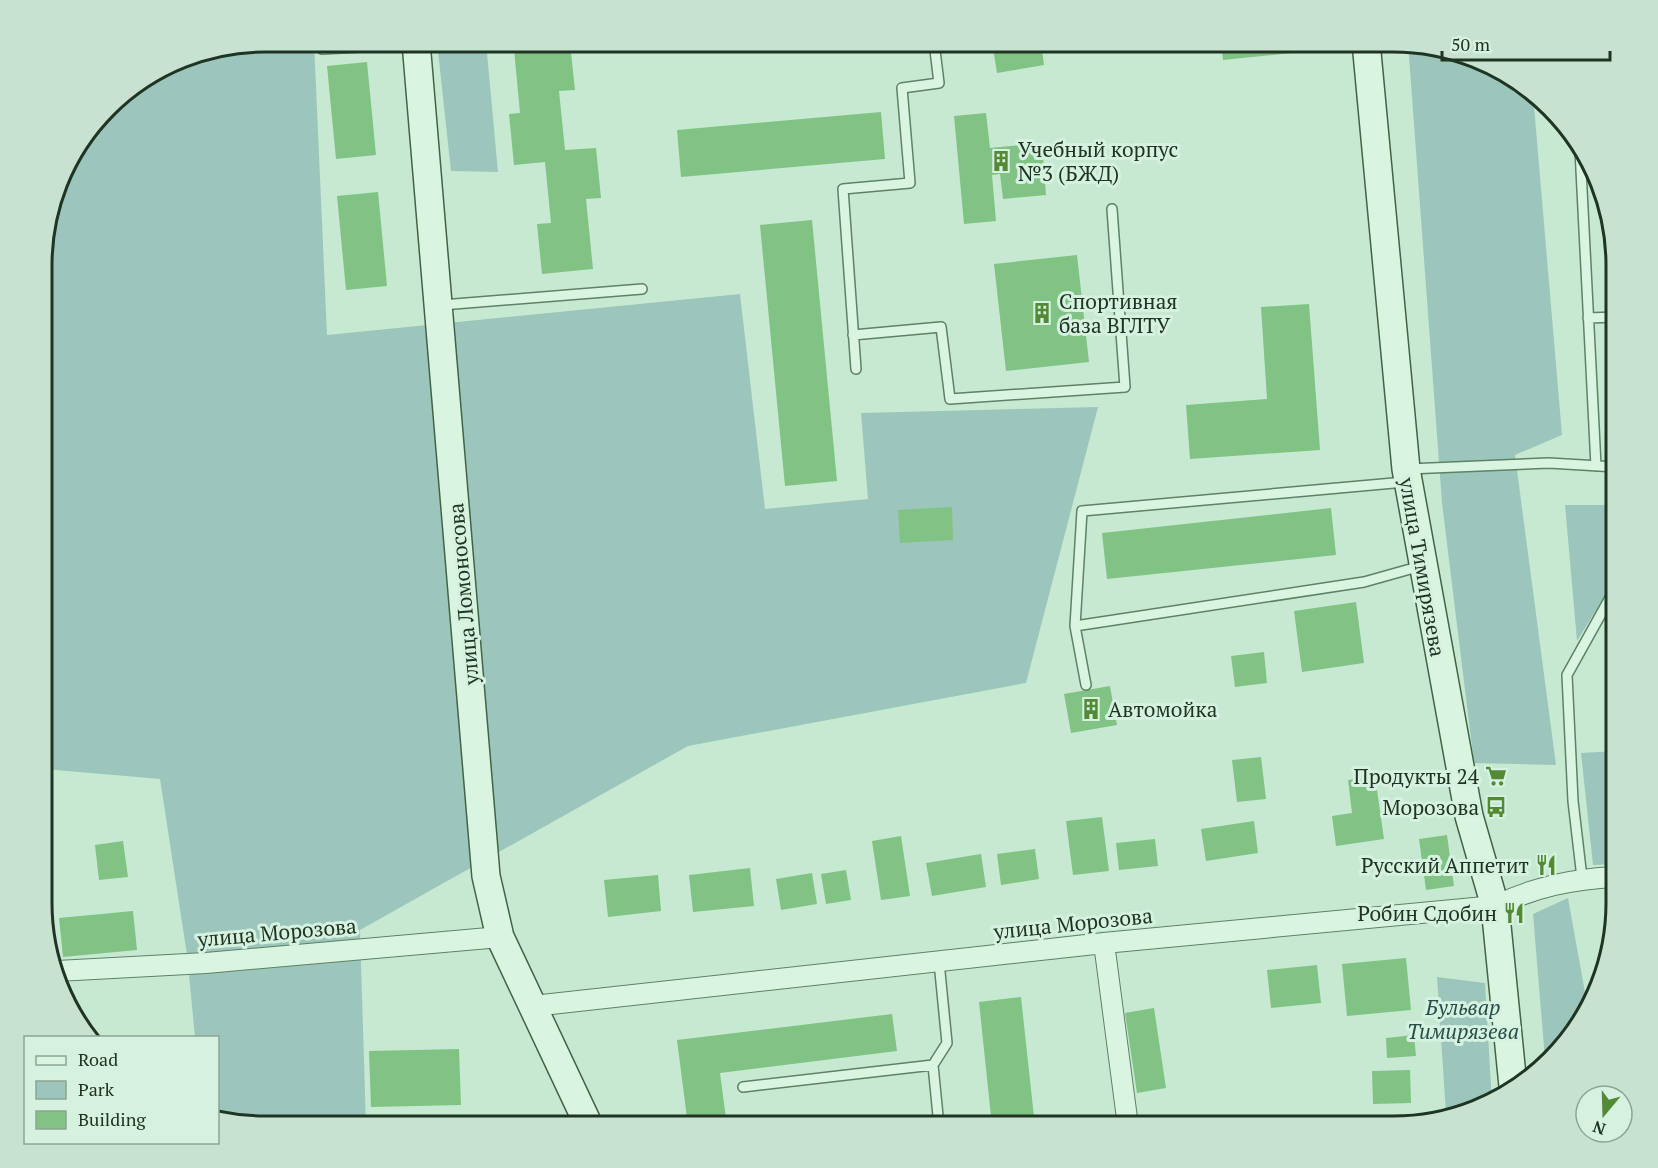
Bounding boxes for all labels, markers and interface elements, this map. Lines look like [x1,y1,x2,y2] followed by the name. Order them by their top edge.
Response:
[1442,24,1610,62] scale bar
[1451,32,1491,56] text: 50 m
[1018,135,1178,187] place label: Учебный корпус №3 (БЖД)
[989,149,1013,173] building icon: Учебный корпус №3 (БЖД)
[1059,287,1177,339] place label: Спортивная база ВГЛТУ
[1030,301,1054,325] building icon: Спортивная база ВГЛТУ
[1393,474,1453,659] street label: улица Тимирязева
[441,501,485,687] street label: улица Ломоносова
[1108,695,1218,723] place label: Автомойка
[1079,697,1103,721] building icon: Автомойка
[1354,762,1480,790] place label: Продукты 24
[1484,764,1508,788] supermarket icon: Продукты 24
[1382,793,1479,821] place label: Морозова
[1484,795,1508,819] bus stop icon: Морозова
[1361,851,1529,879] place label: Русский Аппетит
[1534,853,1558,877] restaurant icon: Русский Аппетит
[1358,899,1497,927] place label: Робин Сдобин
[991,901,1154,945] street label: улица Морозова
[1502,901,1526,925] restaurant icon: Робин Сдобин
[195,911,358,953] street label: улица Морозова
[1407,993,1519,1045] park label: Бульвар Тимирязева
[24,1036,219,1144] legend
[78,1047,118,1071] text: Road
[78,1077,115,1101] text: Park
[1574,1084,1634,1144] north arrow
[78,1107,146,1131] text: Building
[1590,1116,1608,1141] text: N

